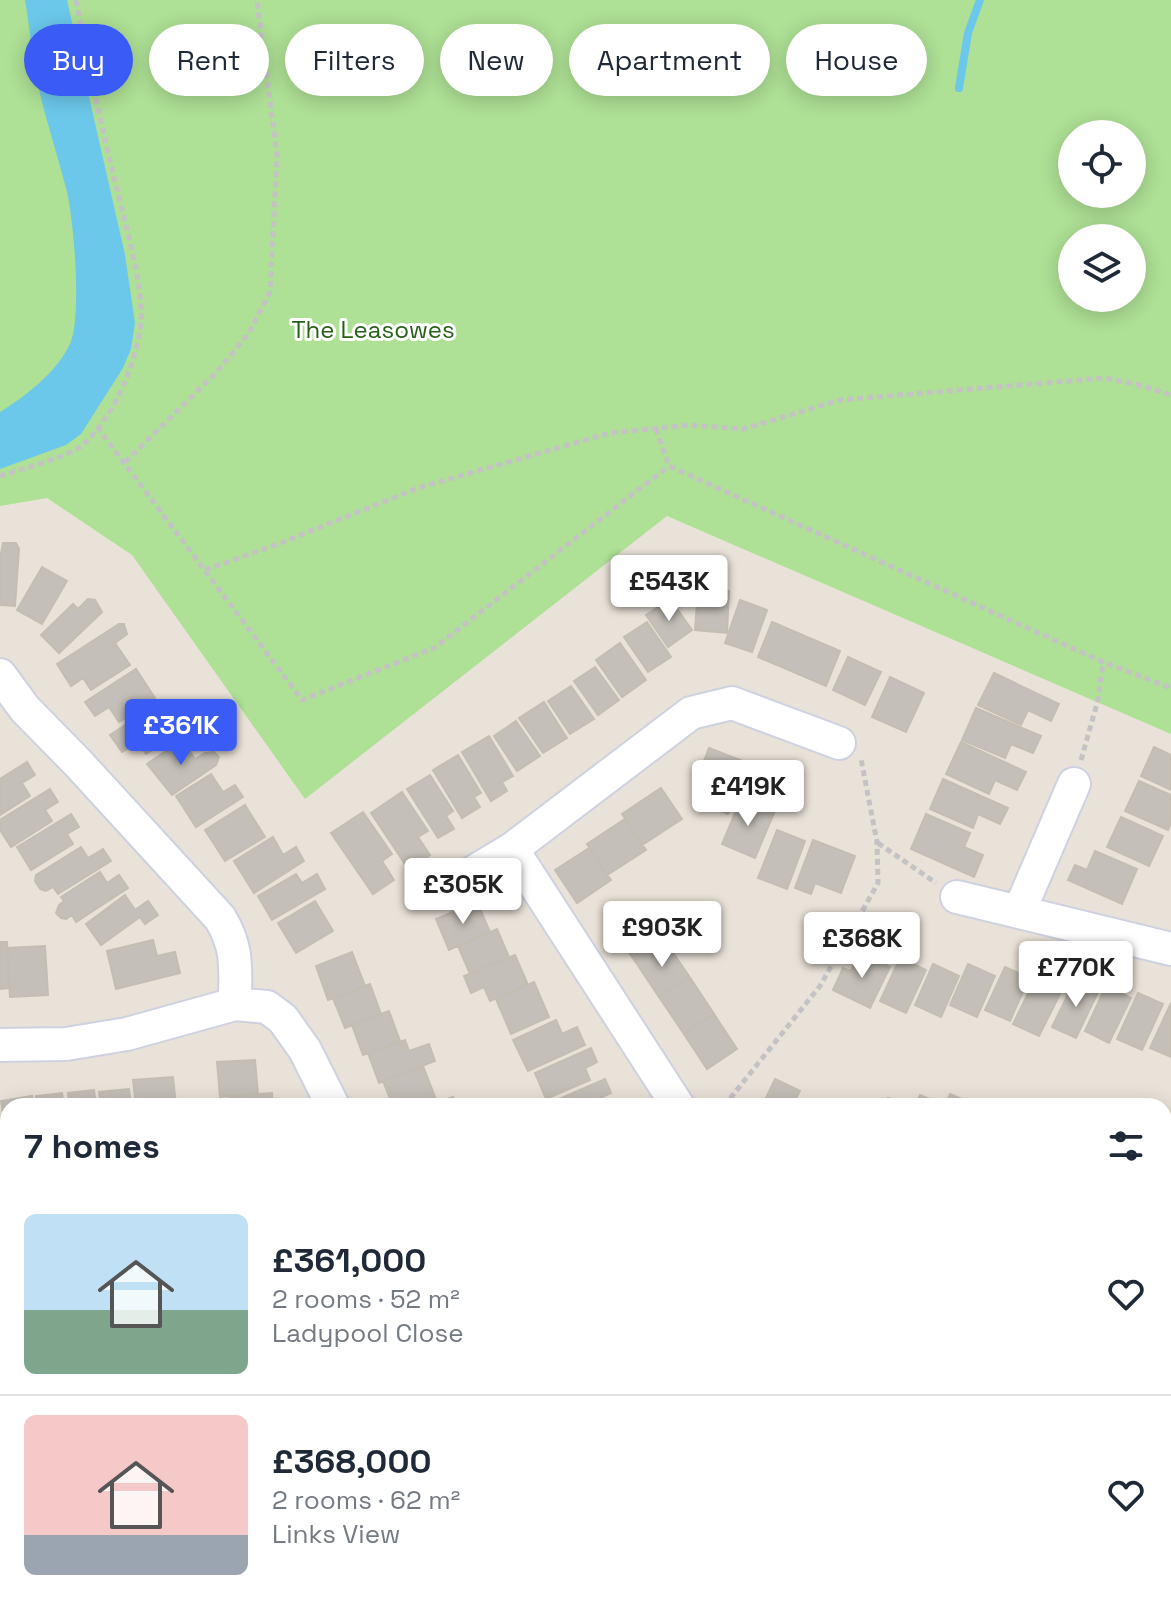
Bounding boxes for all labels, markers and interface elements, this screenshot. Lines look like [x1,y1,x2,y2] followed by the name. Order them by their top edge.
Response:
[24,24,133,96] chip: Buy
[149,24,269,96] chip: Rent
[285,24,424,96] chip: Filters
[440,24,553,96] chip: New
[569,24,770,96] chip: Apartment
[786,24,927,96] chip: House
[1058,120,1146,312] map controls
[1058,120,1146,208] button: locate
[1058,224,1146,312] button: layers
[291,314,455,345] park label: The Leasowes
[613,555,725,623] pin: £543K
[629,564,709,598] text: £543K
[125,699,237,767] pin: £361K
[143,708,219,742] text: £361K
[692,760,804,828] pin: £419K
[710,769,786,803] text: £419K
[407,858,519,926] pin: £305K
[422,867,504,901] text: £305K
[606,901,718,969] pin: £903K
[621,910,703,944] text: £903K
[806,912,918,980] pin: £368K
[822,921,902,955] text: £368K
[1020,941,1132,1009] pin: £770K
[1037,950,1115,984] text: £770K
[1104,1124,1148,1168] icon: filters
[24,1125,160,1168] text: 7 homes
[272,1239,426,1282] text: £361,000
[88,1246,184,1342] icon: home
[1104,1272,1148,1316] icon: heart
[272,1282,460,1316] text: 2 rooms · 52 m²
[272,1316,464,1350] text: Ladypool Close
[272,1440,431,1483] text: £368,000
[88,1447,184,1543] icon: home
[1104,1473,1148,1517] icon: heart
[272,1483,460,1517] text: 2 rooms · 62 m²
[272,1517,401,1551] text: Links View

